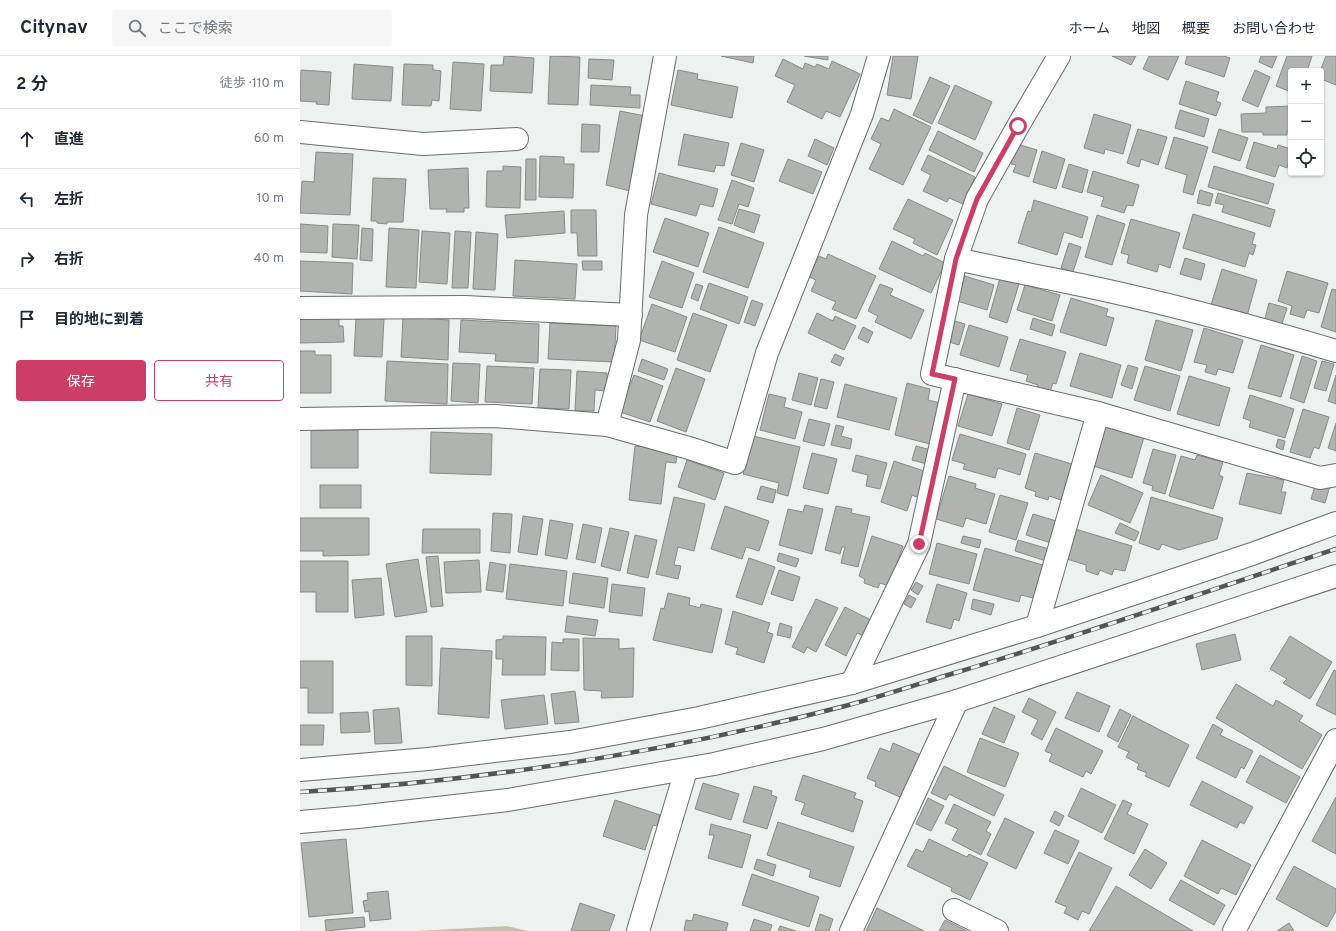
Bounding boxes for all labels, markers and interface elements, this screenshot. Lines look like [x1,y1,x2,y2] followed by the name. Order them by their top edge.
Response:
[112,10,392,46] search box
[20,16,88,40] text: Citynav
[126,17,148,39] icon: search
[158,20,233,39] text: ここで検索
[1068,21,1110,38] text: ホーム
[1132,21,1160,38] text: 地図
[1182,21,1210,38] text: 概要
[1232,21,1316,38] text: お問い合わせ
[1288,68,1324,176] map controls
[1288,68,1324,104] button: +
[16,74,48,96] text: 2 分
[220,76,284,92] text: 徒歩 · 110 m
[1288,104,1324,140] button: −
[1009,117,1027,135] route start
[16,128,38,150] icon: ahead
[54,131,84,150] text: 直進
[254,131,284,147] text: 60 m
[1288,140,1324,176] button: locate
[16,188,38,210] icon: left
[54,191,84,210] text: 左折
[257,191,284,207] text: 10 m
[16,248,38,270] icon: right
[54,251,84,270] text: 右折
[254,251,284,267] text: 40 m
[16,308,38,330] icon: arrive
[54,311,144,330] text: 目的地に到着
[16,360,146,401] button: 保存
[154,360,284,401] button: 共有
[910,535,928,553] route end

